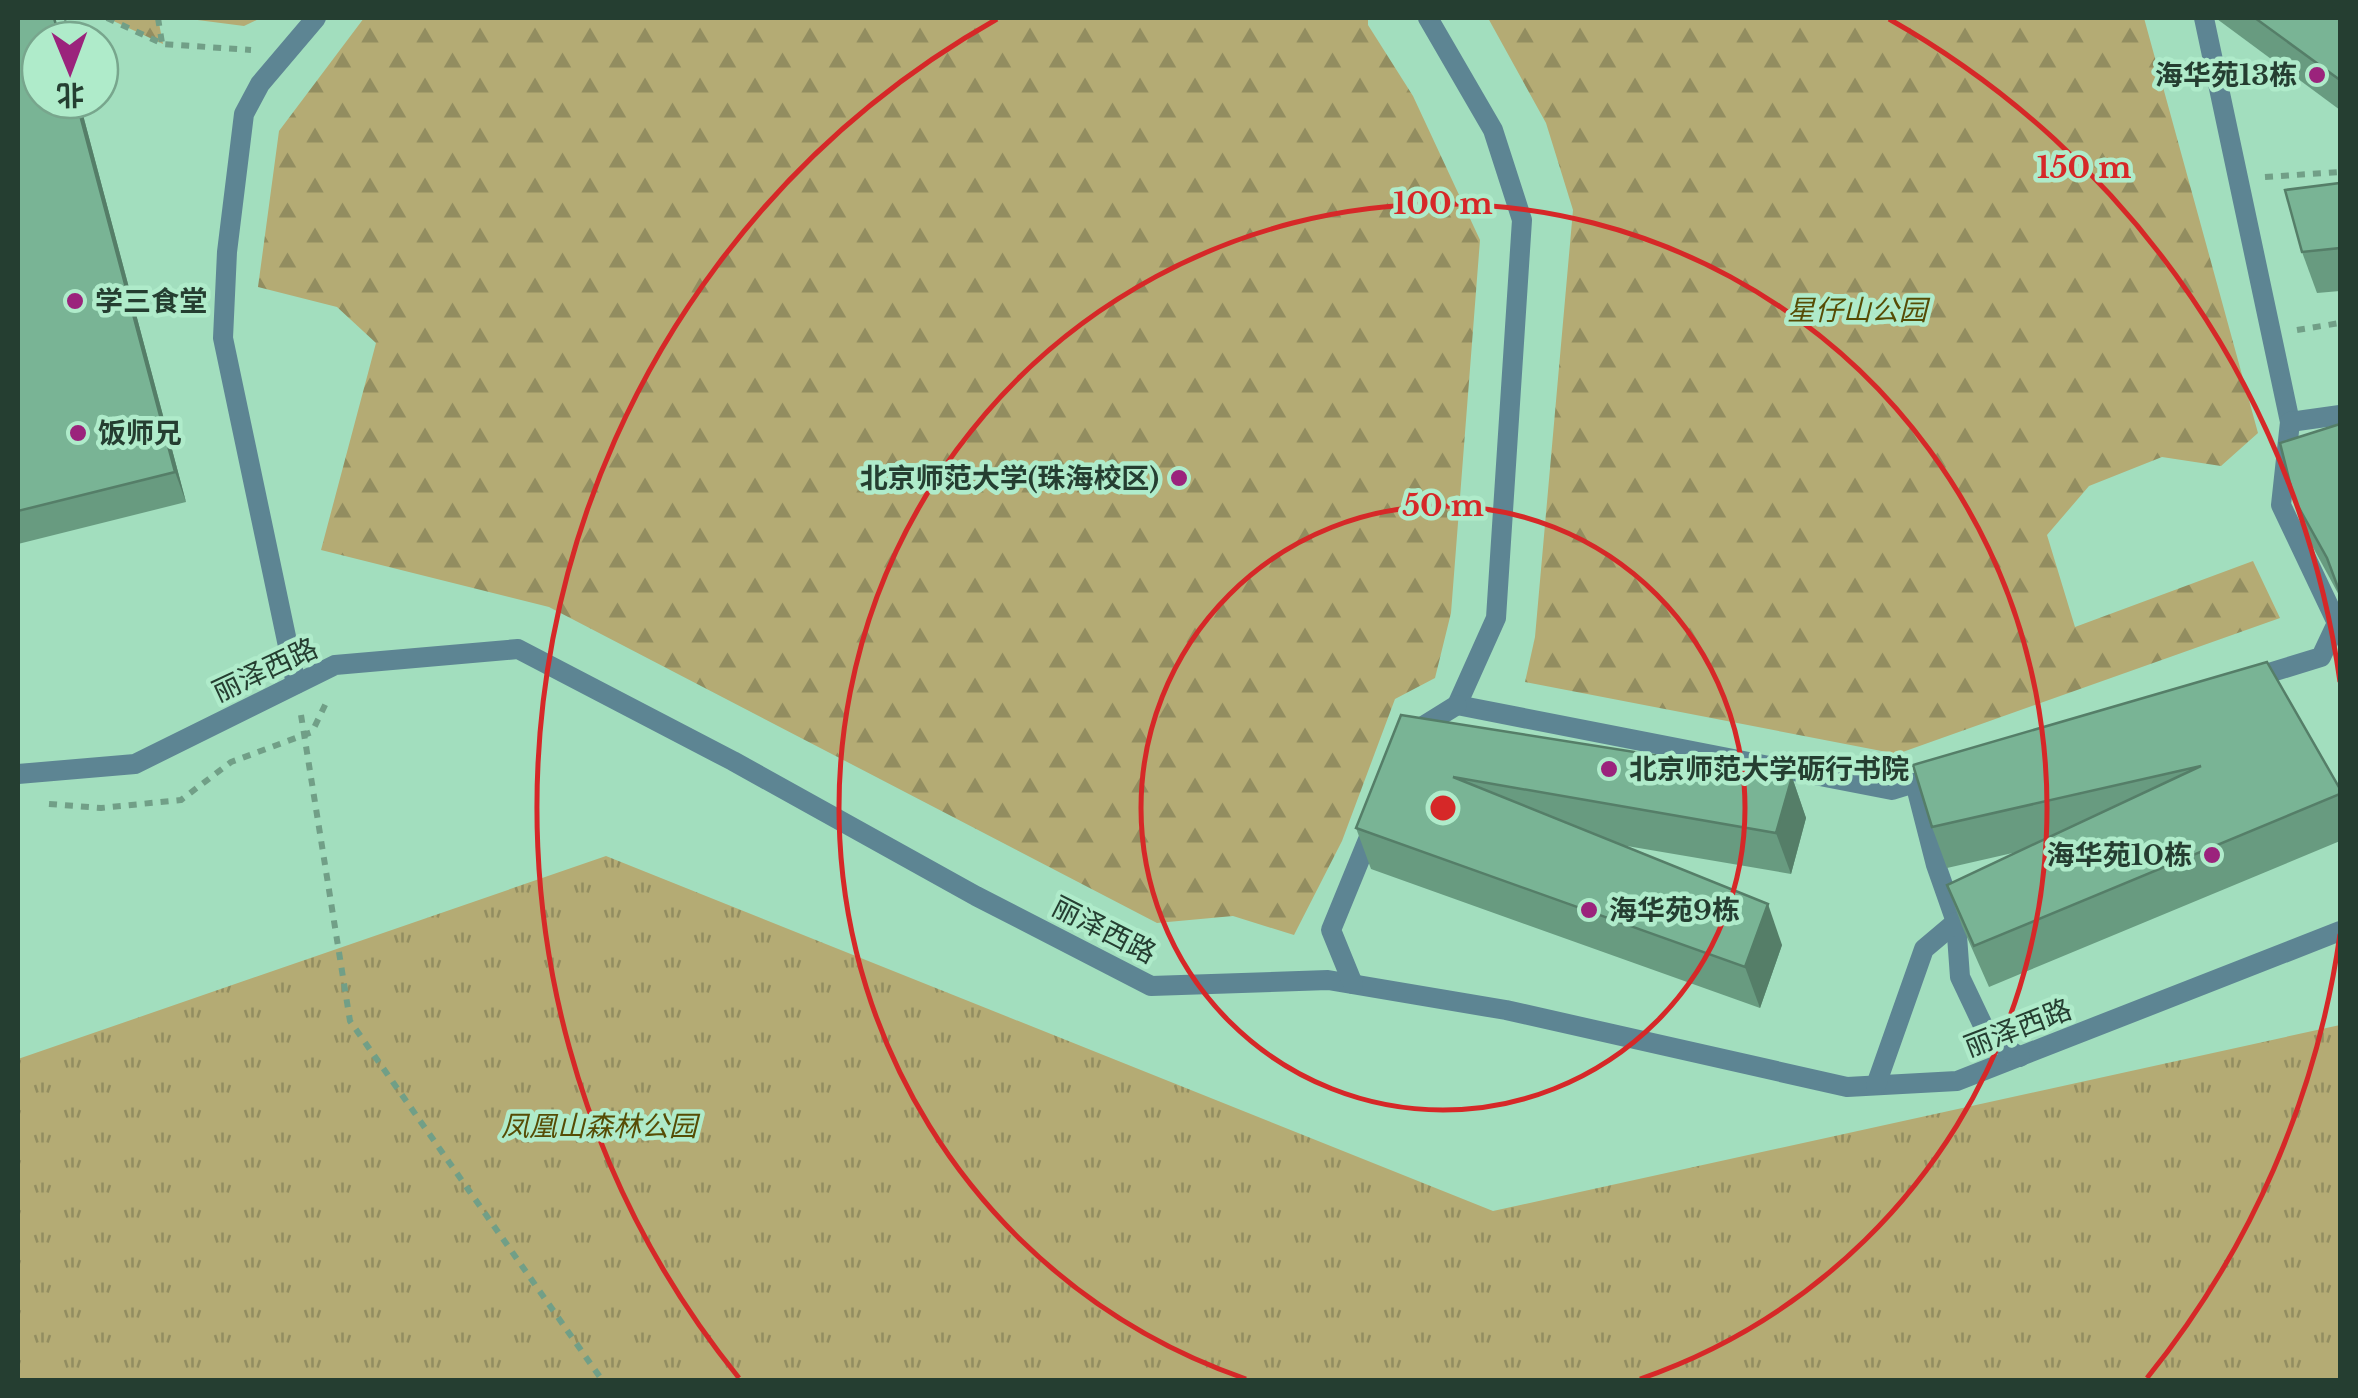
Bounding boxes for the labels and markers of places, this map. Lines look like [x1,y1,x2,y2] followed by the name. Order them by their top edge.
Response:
[2155,58,2297,93] place label: 海华苑13栋
[2306,64,2328,86] marker: 海华苑13栋
[95,284,207,319] place label: 学三食堂
[64,290,86,312] marker: 学三食堂
[98,416,182,451] place label: 饭师兄
[67,422,89,444] marker: 饭师兄
[860,461,1159,496] place label: 北京师范大学(珠海校区)
[1168,467,1190,489] marker: 北京师范大学(珠海校区)
[1629,752,1909,787] place label: 北京师范大学砺行书院
[1598,758,1620,780] marker: 北京师范大学砺行书院
[1425,790,1461,826] centre of rings
[2047,838,2192,873] place label: 海华苑10栋
[2201,844,2223,866] marker: 海华苑10栋
[1609,893,1740,928] place label: 海华苑9栋
[1578,899,1600,921] marker: 海华苑9栋

